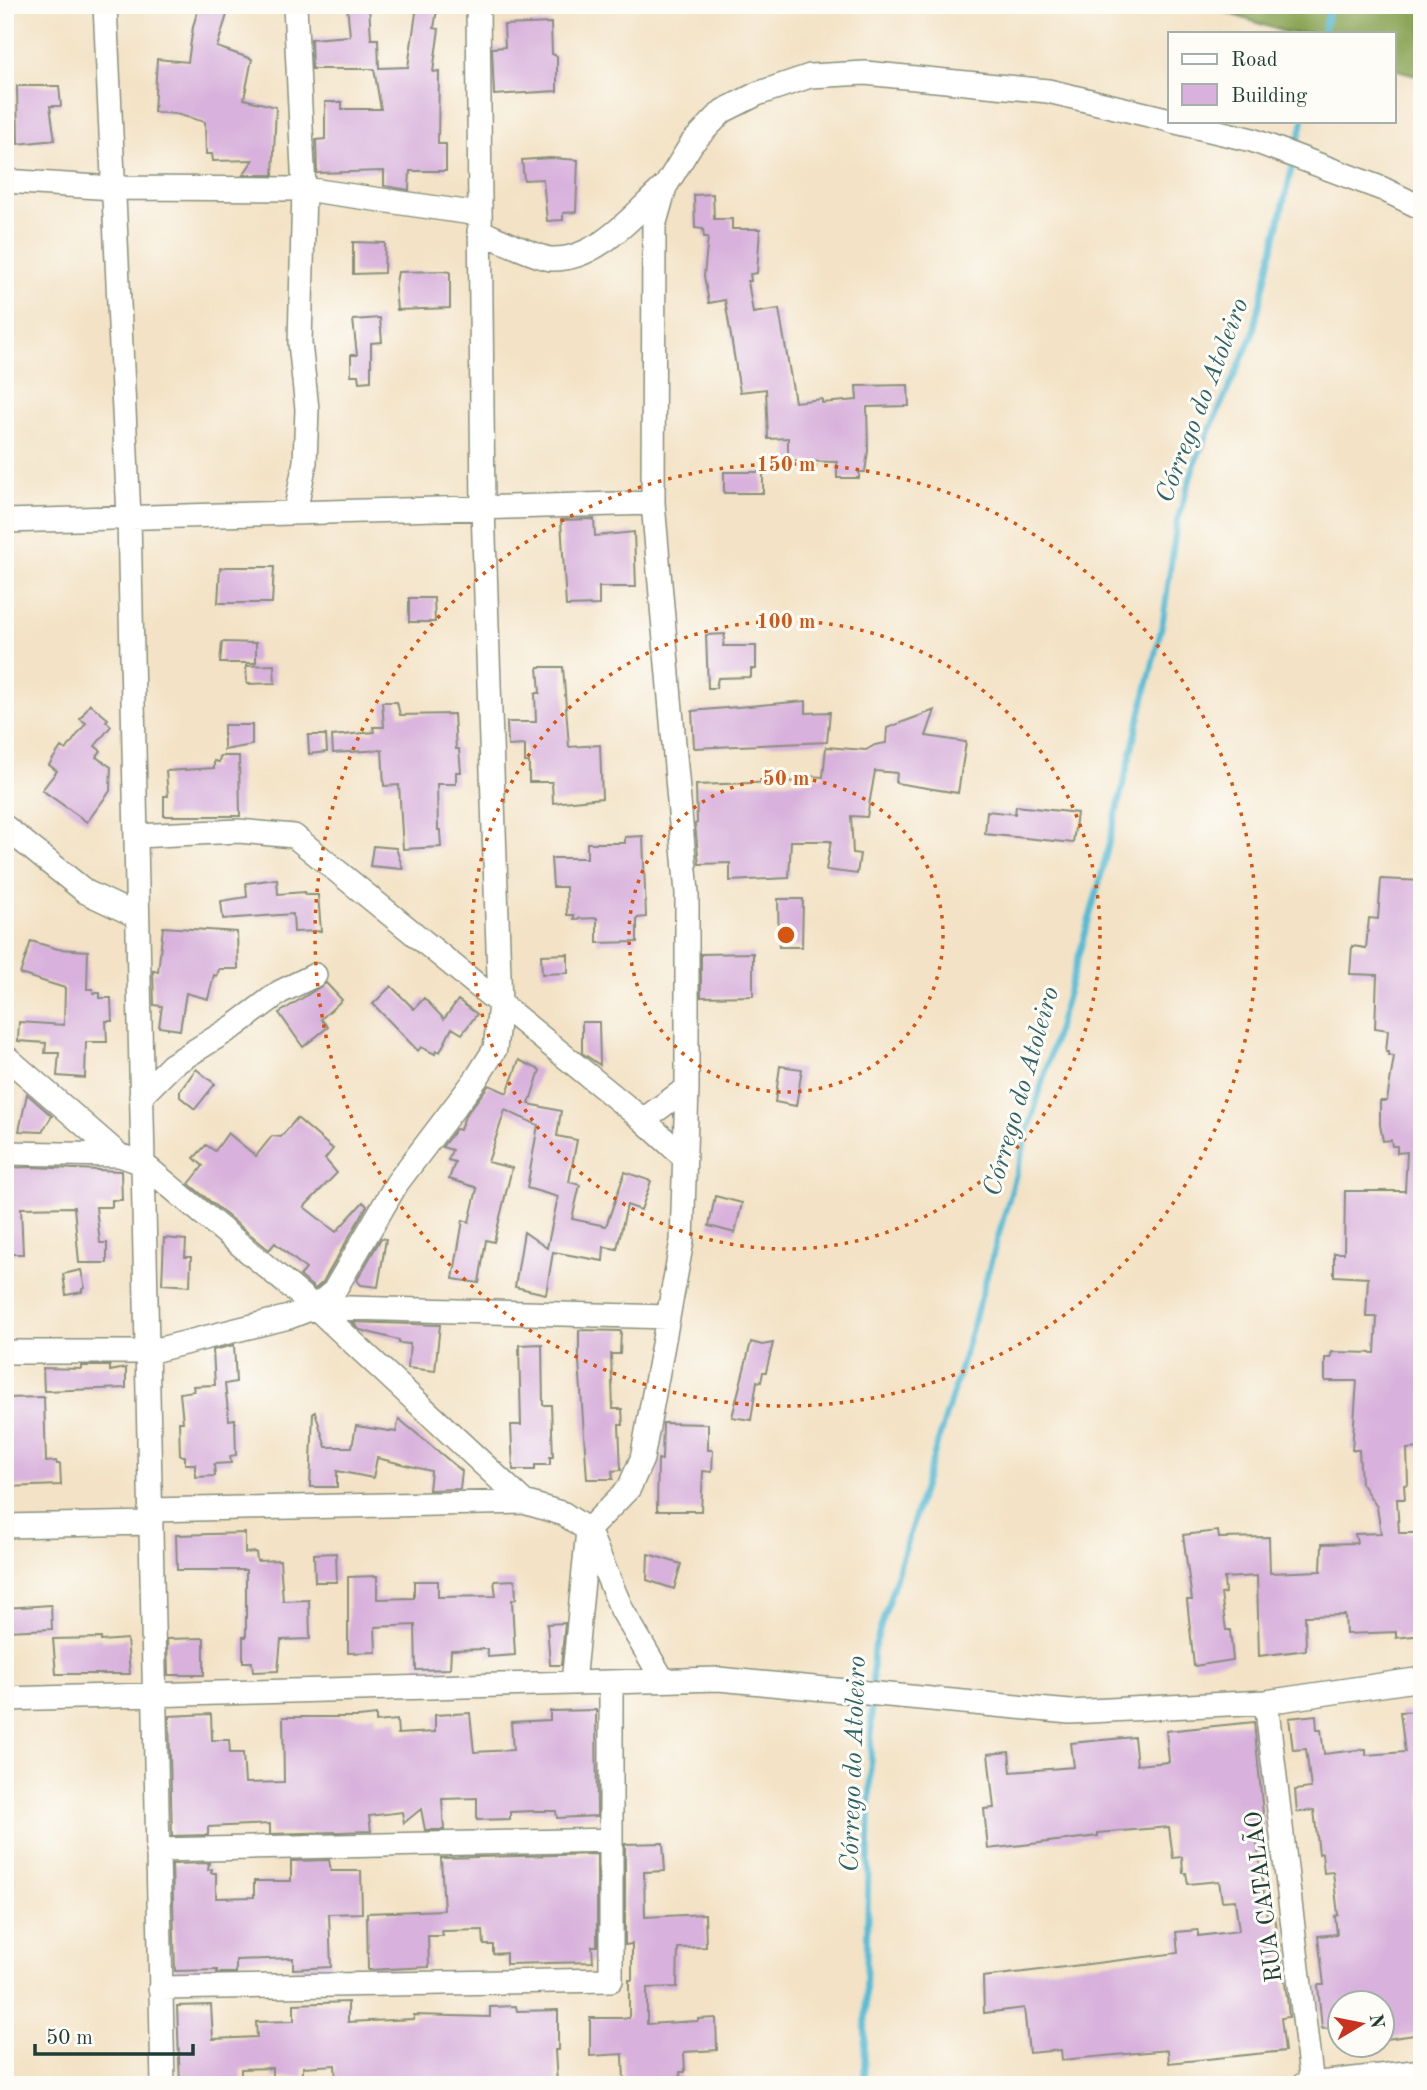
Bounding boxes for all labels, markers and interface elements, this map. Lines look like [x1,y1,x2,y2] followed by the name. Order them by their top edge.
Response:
[1168,32,1396,122] legend
[1231,50,1278,71] text: Road
[1231,86,1308,107] text: Building
[1152,295,1254,507] water label: Córrego do Atoleiro
[756,455,816,476] text: 150 m
[756,612,816,633] text: 100 m
[762,769,810,790] text: 50 m
[774,923,798,947] centre of rings
[980,984,1064,1199] water label: Córrego do Atoleiro
[837,1655,871,1873] water label: Córrego do Atoleiro
[1239,1810,1287,1984] street label: RUA CATALÃO
[1326,1988,1396,2058] north arrow
[35,2013,192,2057] scale bar
[1365,2013,1386,2031] text: N
[46,2028,93,2049] text: 50 m

